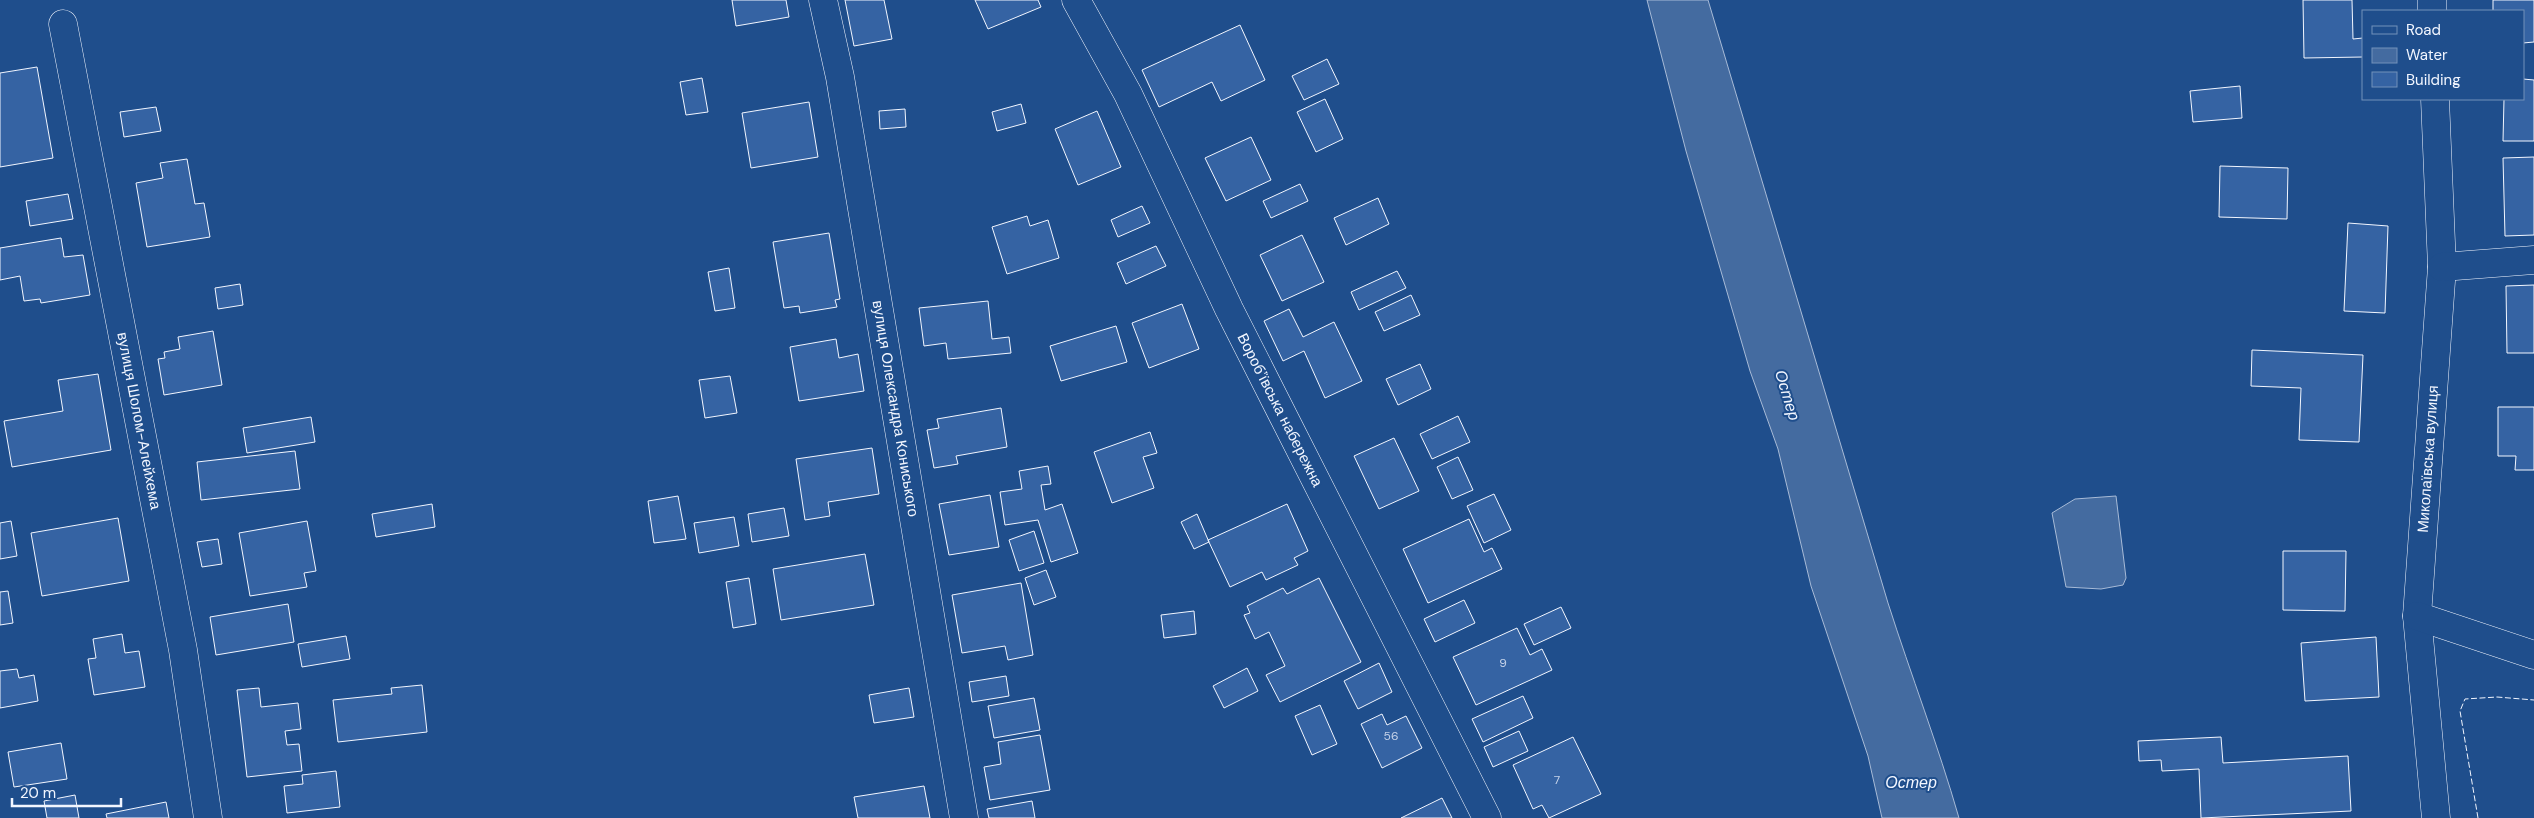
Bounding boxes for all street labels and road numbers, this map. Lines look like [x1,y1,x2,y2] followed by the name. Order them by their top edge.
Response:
[868,299,923,518] street label: вулиця Олександра Кониського
[112,330,166,512] street label: вулиця Шолом-Алейхема
[1232,330,1328,491] street label: Воробʼївська набережна
[2413,385,2443,533] street label: Миколаївська вулиця

